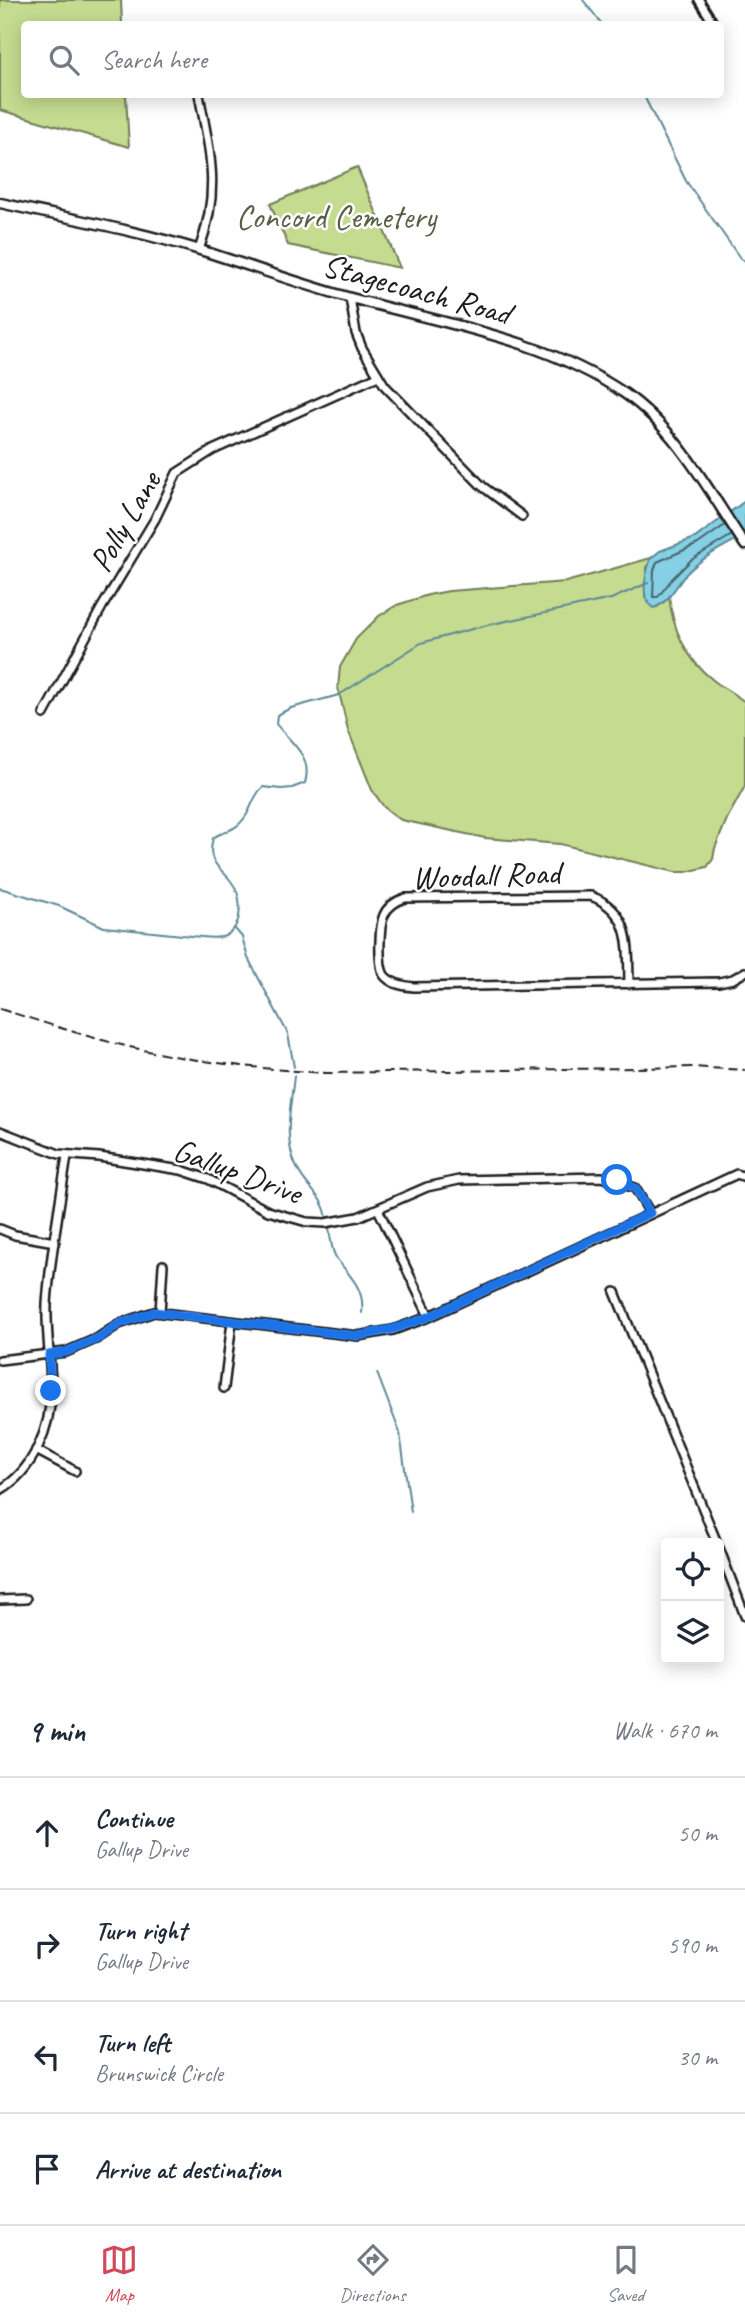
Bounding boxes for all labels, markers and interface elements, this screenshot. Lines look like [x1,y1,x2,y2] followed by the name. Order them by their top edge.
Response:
[21,21,724,98] search box
[45,41,83,79] icon: search
[101,43,207,76] text: Search here
[236,196,439,238] park label: Concord Cemetery
[318,244,520,336] street label: Stagecoach Road
[79,462,171,579] street label: Polly Lane
[411,851,566,899] street label: Woodall Road
[168,1128,310,1214] street label: Gallup Drive
[601,1164,632,1195] route start
[35,1375,66,1406] route end
[661,1538,724,1664] map controls
[661,1538,724,1601] button: locate
[661,1601,724,1664] button: layers
[28,1712,85,1750] text: 9 min
[613,1716,717,1745] text: Walk · 670 m
[95,1802,173,1835] text: Continue
[28,1814,66,1852] icon: ahead
[678,1819,717,1848] text: 50 m
[95,1835,188,1864] text: Gallup Drive
[95,1914,186,1947] text: Turn right
[28,1926,66,1964] icon: right
[668,1931,717,1960] text: 590 m
[95,1947,188,1976] text: Gallup Drive
[95,2026,170,2059] text: Turn left
[28,2038,66,2076] icon: left
[678,2043,717,2072] text: 30 m
[95,2059,223,2088] text: Brunswick Circle
[28,2150,66,2188] icon: arrive
[95,2153,281,2186] text: Arrive at destination
[100,2241,138,2307] tab: Map
[339,2241,406,2307] tab: Directions
[607,2241,645,2307] tab: Saved

